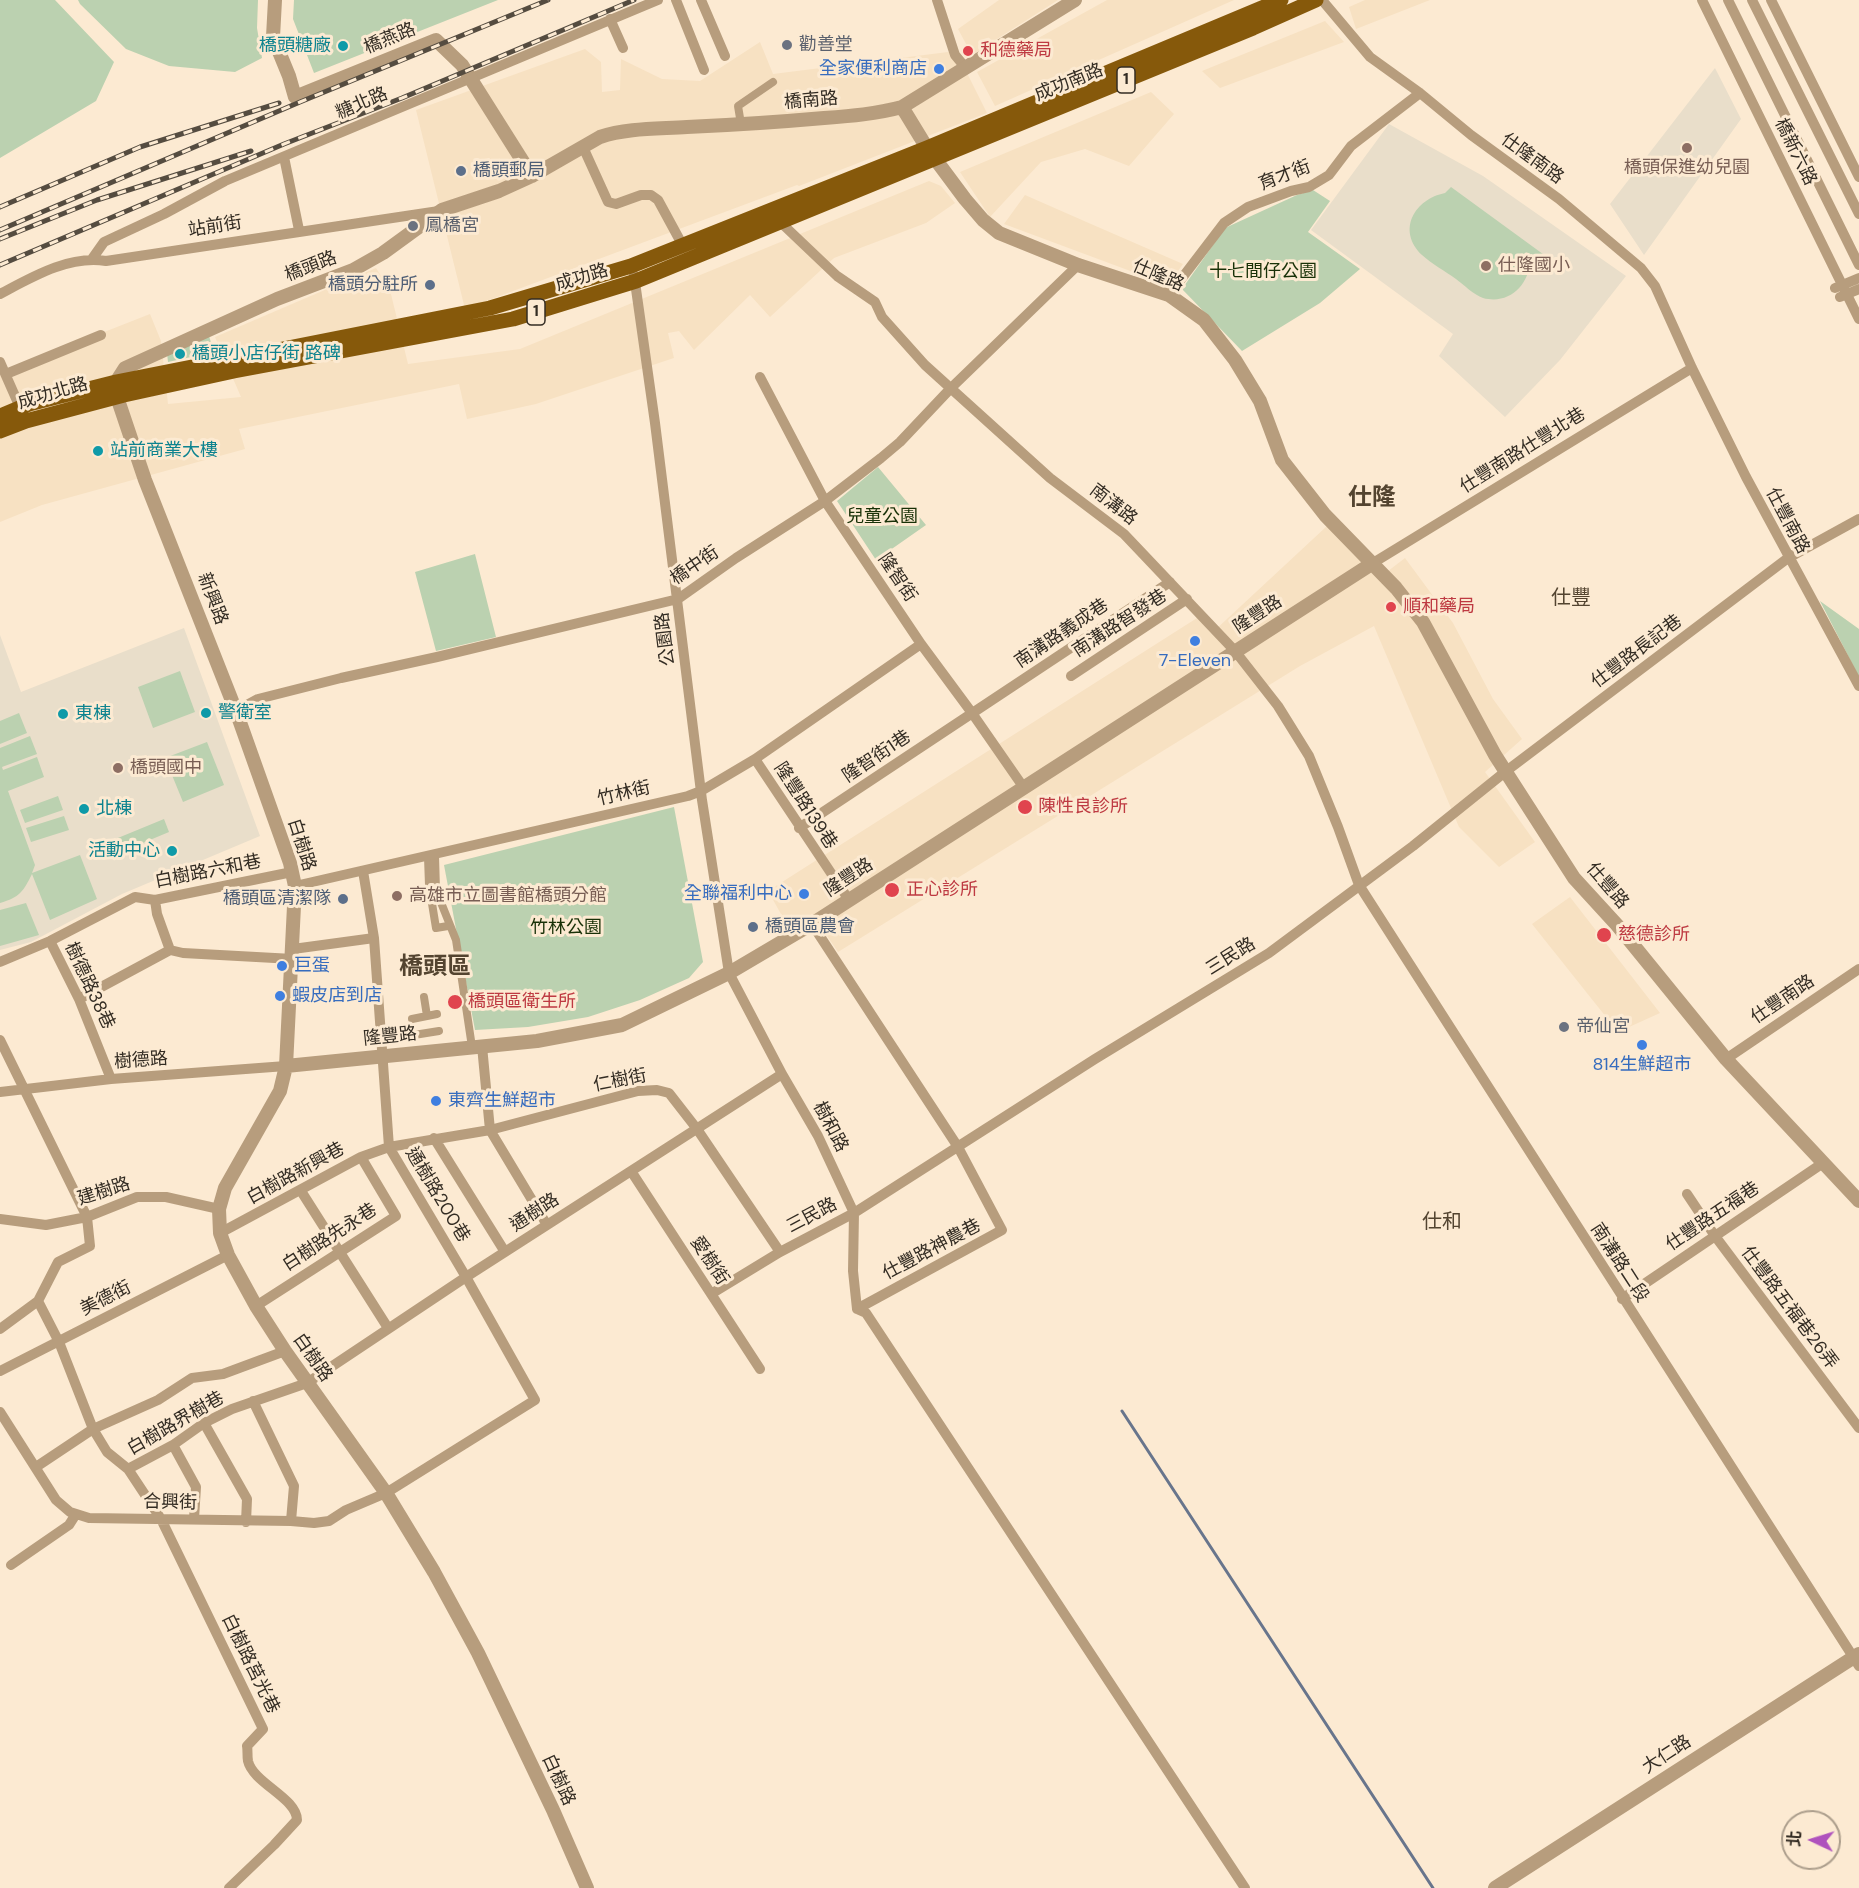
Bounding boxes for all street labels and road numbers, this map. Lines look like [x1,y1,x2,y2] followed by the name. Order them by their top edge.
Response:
[361,19,419,59] street label: 橋燕路
[1032,60,1106,106] street label: 成功南路
[1117,67,1135,93] road number: 1
[333,84,391,124] street label: 糖北路
[783,88,839,114] street label: 橋南路
[1770,115,1820,189] street label: 橋新六路
[1497,129,1567,189] street label: 仕隆南路
[1256,156,1314,196] street label: 育才街
[187,212,243,242] street label: 站前街
[282,247,340,287] street label: 橋頭路
[1129,256,1187,296] street label: 仕隆路
[553,260,611,296] street label: 成功路
[527,299,545,325] road number: 1
[15,374,91,414] street label: 成功北路
[1456,404,1590,498] street label: 仕豐南路仕豐北巷
[1085,480,1141,530] street label: 南溝路
[1761,484,1813,558] street label: 仕豐南路
[667,542,723,590] street label: 橋中街
[873,550,921,606] street label: 隆智街
[192,570,232,628] street label: 新興路
[1069,586,1171,662] street label: 南溝路智發巷
[1229,591,1287,639] street label: 隆豐路
[1011,595,1113,673] street label: 南溝路義成巷
[652,611,680,667] street label: 公園路
[1587,611,1687,693] street label: 仕豐路長記巷
[839,726,915,788] street label: 隆智街1巷
[769,759,841,853] street label: 隆豐路139巷
[595,777,653,811] street label: 竹林街
[282,816,320,874] street label: 白樹路
[153,851,263,893] street label: 白樹路六和巷
[820,854,878,902] street label: 隆豐路
[1581,859,1633,913] street label: 仕豐路
[1202,934,1260,980] street label: 三民路
[59,939,119,1033] street label: 樹德路38巷
[1747,971,1819,1029] street label: 仕豐南路
[362,1023,418,1051] street label: 隆豐路
[113,1048,169,1074] street label: 樹德路
[591,1065,649,1097] street label: 仁樹街
[808,1098,852,1156] street label: 樹和路
[244,1138,348,1210] street label: 白樹路新興巷
[400,1144,474,1246] street label: 通樹路200巷
[75,1173,133,1211] street label: 建樹路
[1662,1178,1764,1256] street label: 仕豐路五福巷
[506,1189,564,1237] street label: 通樹路
[783,1194,841,1238] street label: 三民路
[279,1200,381,1276] street label: 白樹路先永巷
[879,1215,985,1285] street label: 仕豐路神農巷
[1585,1219,1653,1307] street label: 南溝路二段
[685,1232,733,1290] street label: 愛樹街
[1736,1243,1842,1373] street label: 仕豐路五福巷26弄
[77,1277,135,1321] street label: 美德街
[288,1330,336,1386] street label: 白樹路
[124,1388,228,1460] street label: 白樹路界樹巷
[143,1492,197,1514] street label: 合興街
[217,1611,283,1717] street label: 白樹路莒光巷
[1638,1731,1696,1779] street label: 大仁路
[537,1751,579,1809] street label: 白樹路

